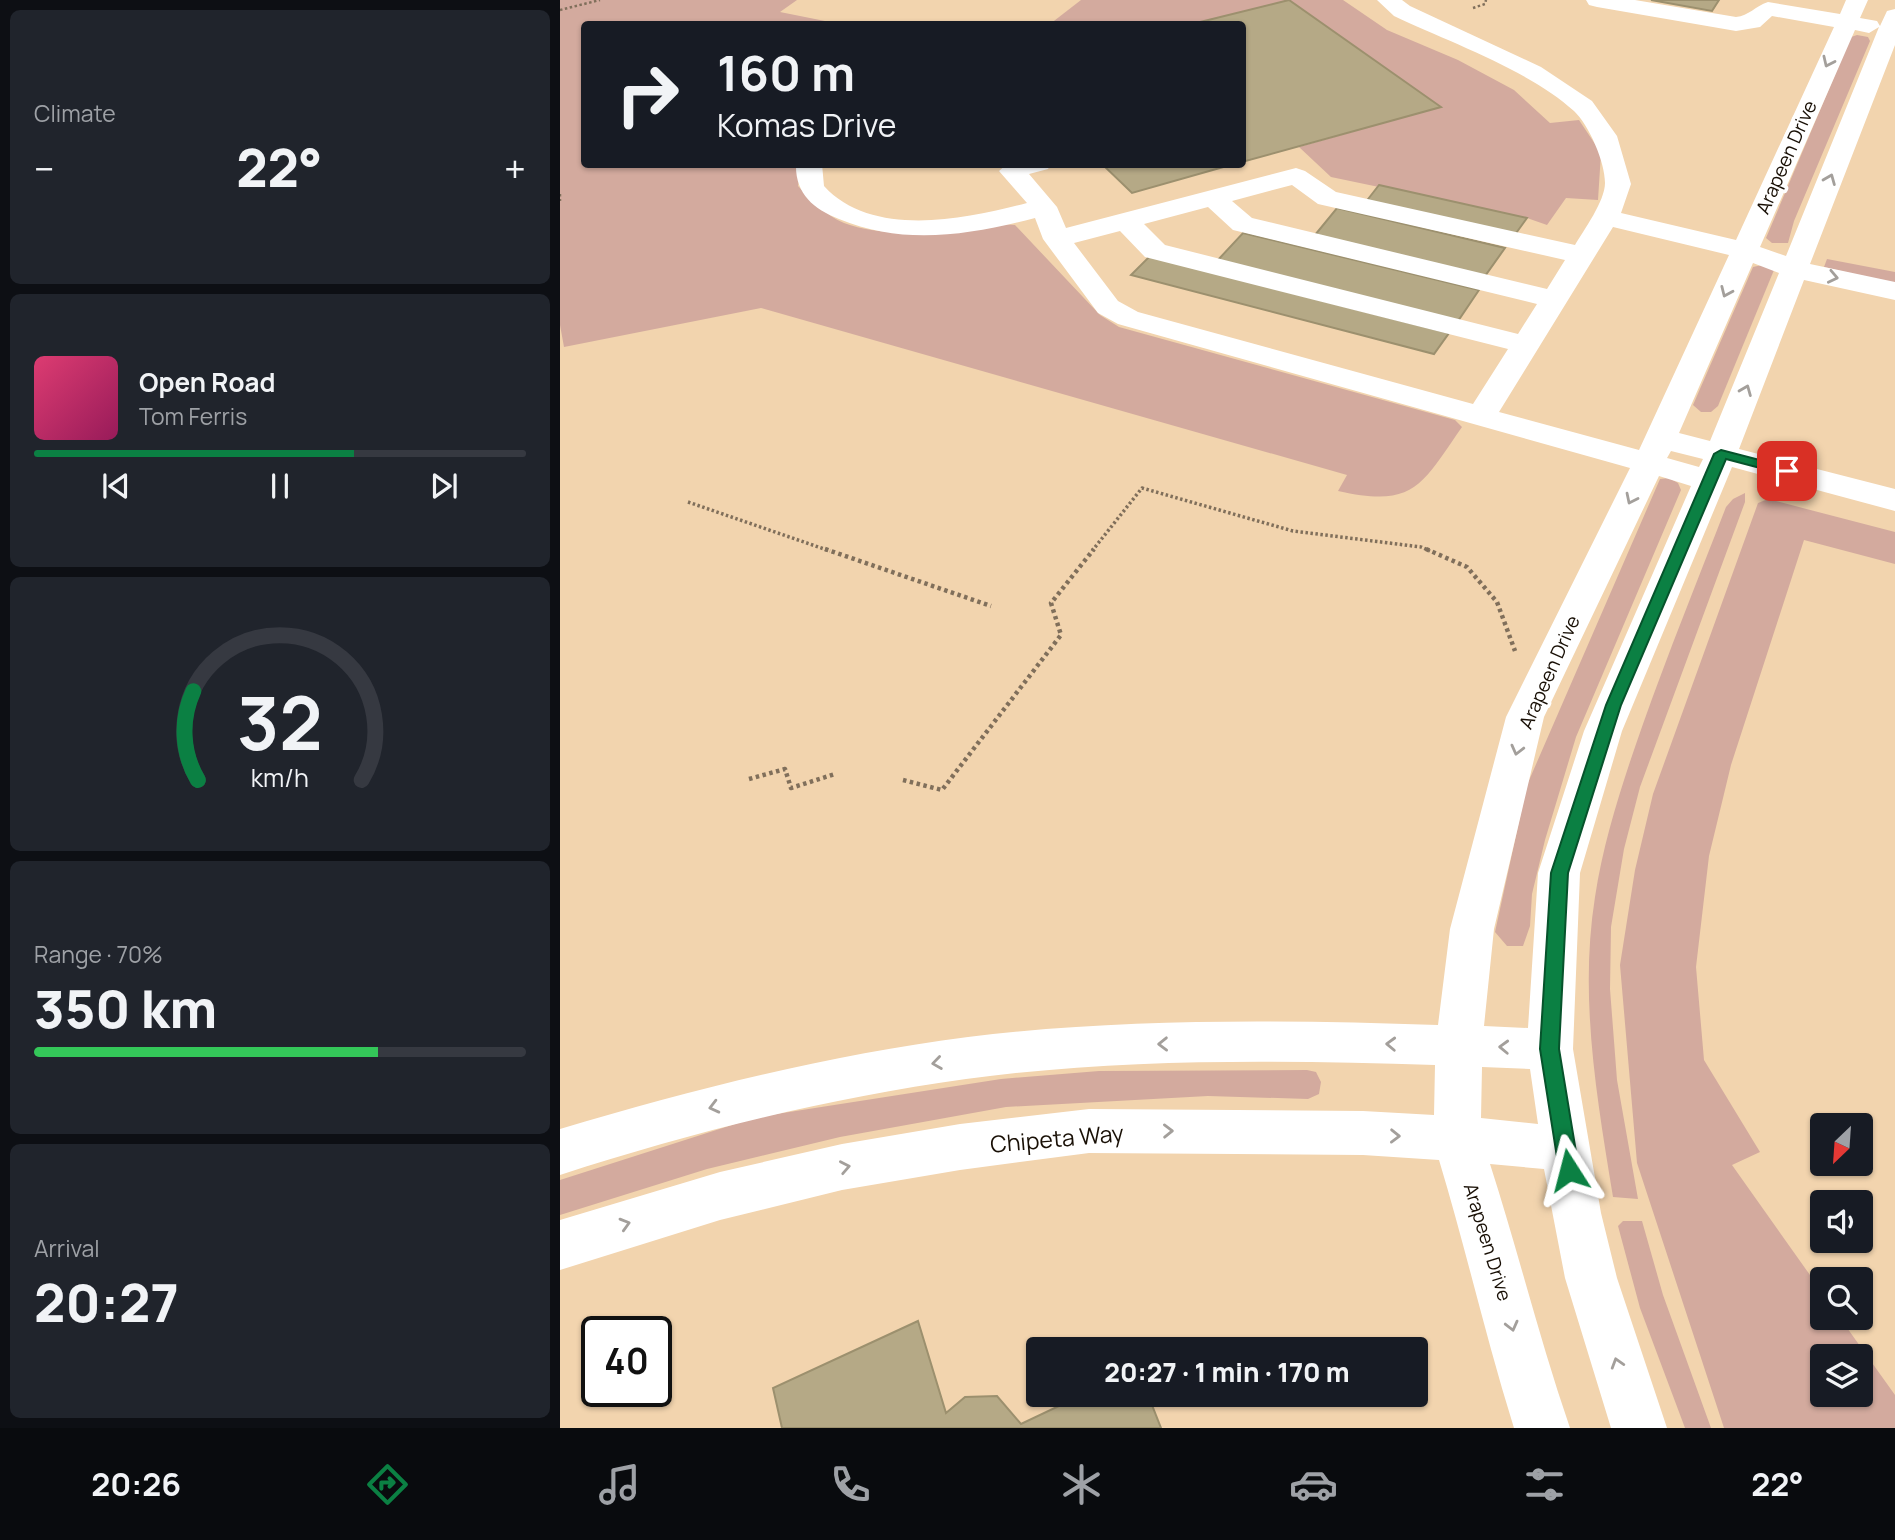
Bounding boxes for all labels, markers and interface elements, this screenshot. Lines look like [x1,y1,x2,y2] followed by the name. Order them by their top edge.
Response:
[717,39,855,106] text: 160 m
[602,49,693,140] icon: right
[1822,55,1836,67] one-way arrow
[1749,96,1823,218] street label: Arapeen Drive
[34,97,116,129] text: Climate
[717,103,897,147] text: Komas Drive
[236,132,322,203] text: 22°
[34,142,55,194] text: −
[504,142,526,194] text: +
[1821,173,1835,185] one-way arrow
[1827,269,1839,284] one-way arrow
[1720,285,1734,297] one-way arrow
[139,364,275,400] text: Open Road
[1738,385,1752,397] one-way arrow
[139,400,247,432] text: Tom Ferris
[1757,441,1817,501] pin
[1768,452,1806,490] icon: arrive
[97,467,135,505] icon: previous
[261,467,299,505] icon: pause
[425,467,463,505] icon: next
[1625,492,1639,504] one-way arrow
[1512,611,1586,733] street label: Arapeen Drive
[237,672,323,772] text: 32
[1511,744,1525,756] one-way arrow
[251,760,309,795] text: km/h
[34,938,163,970] text: Range · 70%
[34,973,217,1044] text: 350 km
[1157,1036,1168,1052] one-way arrow
[1385,1036,1396,1051] one-way arrow
[1498,1040,1509,1055] one-way arrow
[931,1055,942,1070] one-way arrow
[708,1099,720,1113] one-way arrow
[1810,1113,1872,1176] north arrow
[1810,1113,1873,1407] map controls
[989,1116,1125,1160] street label: Chipeta Way
[1163,1123,1174,1138] one-way arrow
[1390,1129,1401,1144] one-way arrow
[1532,1133,1606,1207] position arrow
[839,1160,851,1175] one-way arrow
[1458,1180,1518,1304] street label: Arapeen Drive
[1810,1190,1873,1253] button: sound
[619,1218,631,1232] one-way arrow
[34,1232,100,1264] text: Arrival
[34,1267,179,1338] text: 20:27
[1810,1267,1873,1330] button: search
[581,1316,672,1407] speed limit sign: 40
[1504,1320,1518,1332] one-way arrow
[1810,1344,1873,1407] button: layers
[1104,1354,1350,1390] text: 20:27 · 1 min · 170 m
[1611,1358,1626,1370] one-way arrow
[363,1460,412,1509] icon: directions
[595,1460,644,1509] icon: music
[826,1460,875,1509] icon: phone
[1057,1460,1106,1509] icon: climate
[1289,1460,1338,1509] icon: car
[1520,1460,1569,1509] icon: filters
[91,1462,181,1506] text: 20:26
[1751,1462,1804,1506] text: 22°

